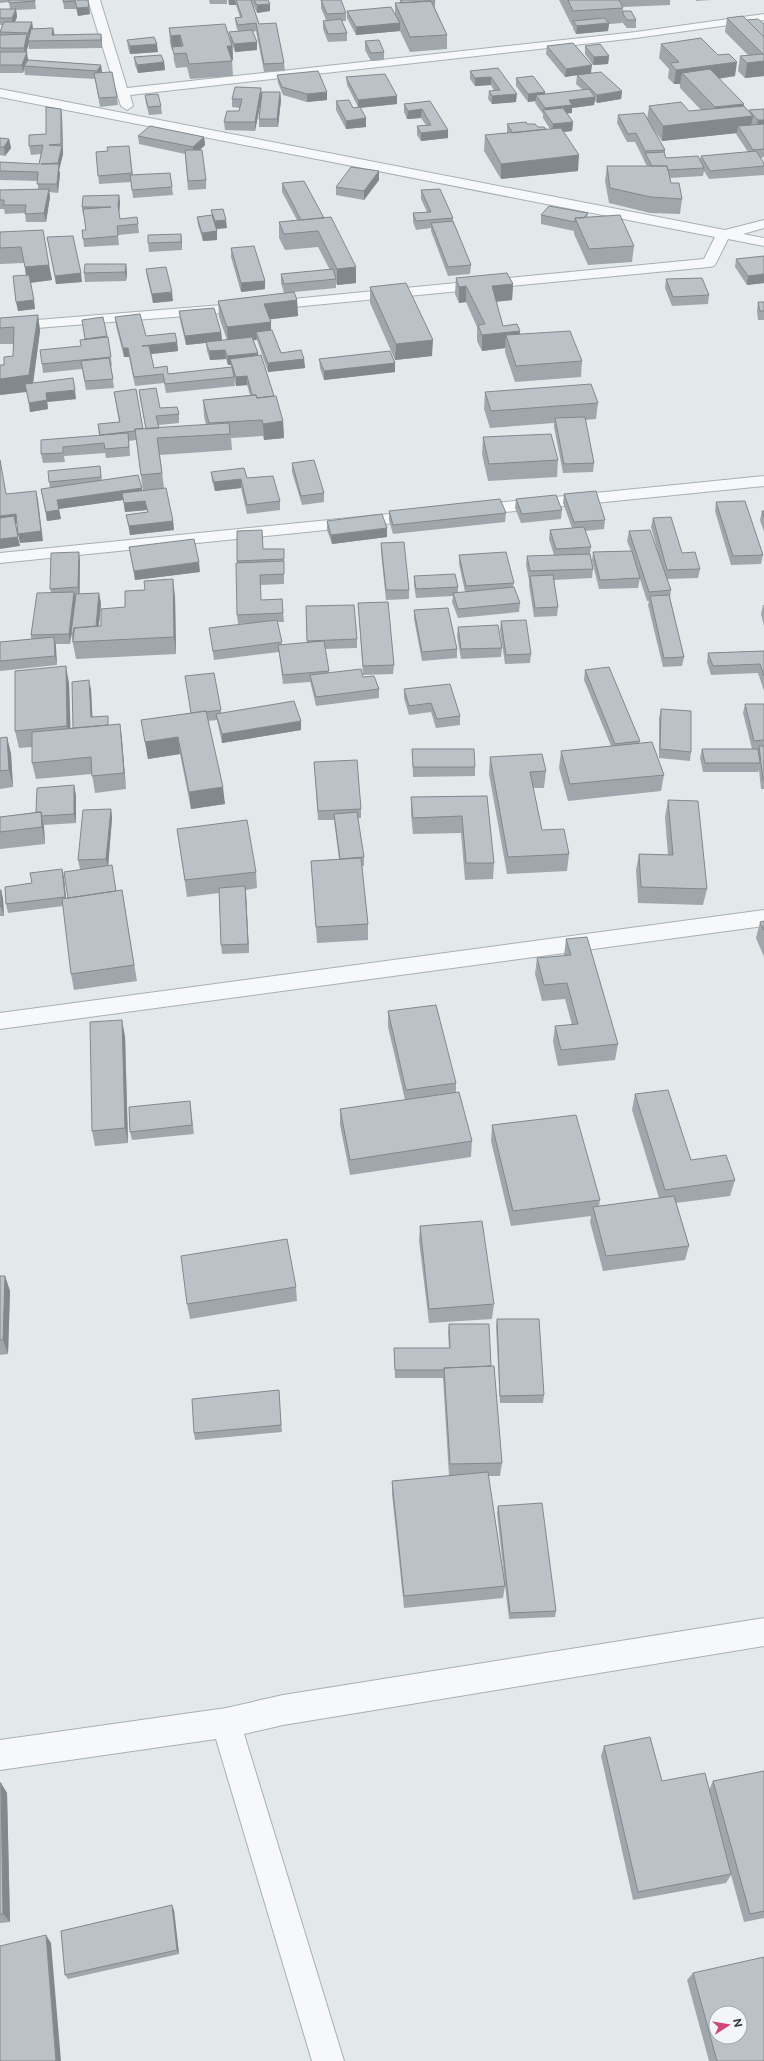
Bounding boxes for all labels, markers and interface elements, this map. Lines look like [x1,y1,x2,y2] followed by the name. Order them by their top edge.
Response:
[708,2005,748,2045] north arrow
[731,2017,745,2028] text: N

